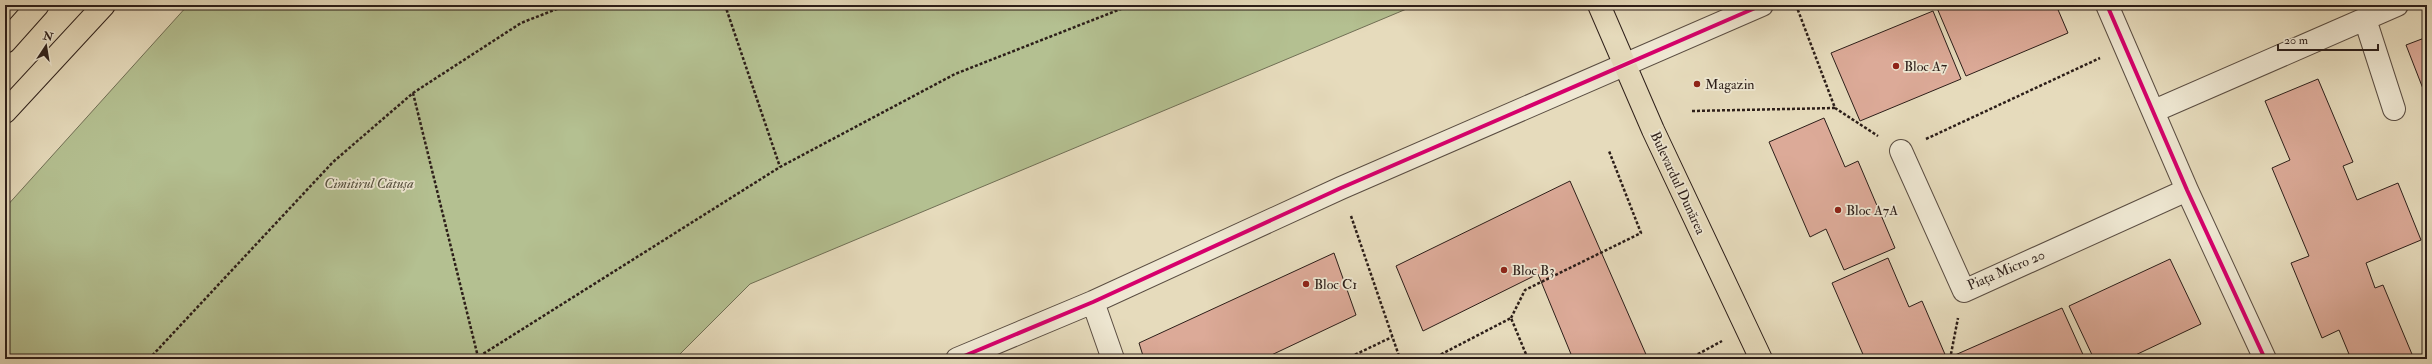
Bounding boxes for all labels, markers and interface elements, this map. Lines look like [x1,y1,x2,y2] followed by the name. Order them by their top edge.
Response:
[26,26,66,66] north arrow
[2278,26,2378,52] scale bar
[41,29,55,44] text: N
[2284,33,2309,48] text: 20 m
[1904,58,1948,75] place label: Bloc A7
[1891,61,1901,71] marker: Bloc A7
[1705,76,1755,93] place label: Magazin
[1692,79,1702,89] marker: Magazin
[1647,129,1709,237] street label: Bulevardul Dunărea
[324,175,414,192] park label: Cimitirul Cătușa
[1846,202,1898,219] place label: Bloc A7A
[1833,205,1843,215] marker: Bloc A7A
[1965,246,2047,294] street label: Piața Micro 20
[1512,262,1555,279] place label: Bloc B3
[1499,265,1509,275] marker: Bloc B3
[1314,276,1357,293] place label: Bloc C1
[1301,279,1311,289] marker: Bloc C1

